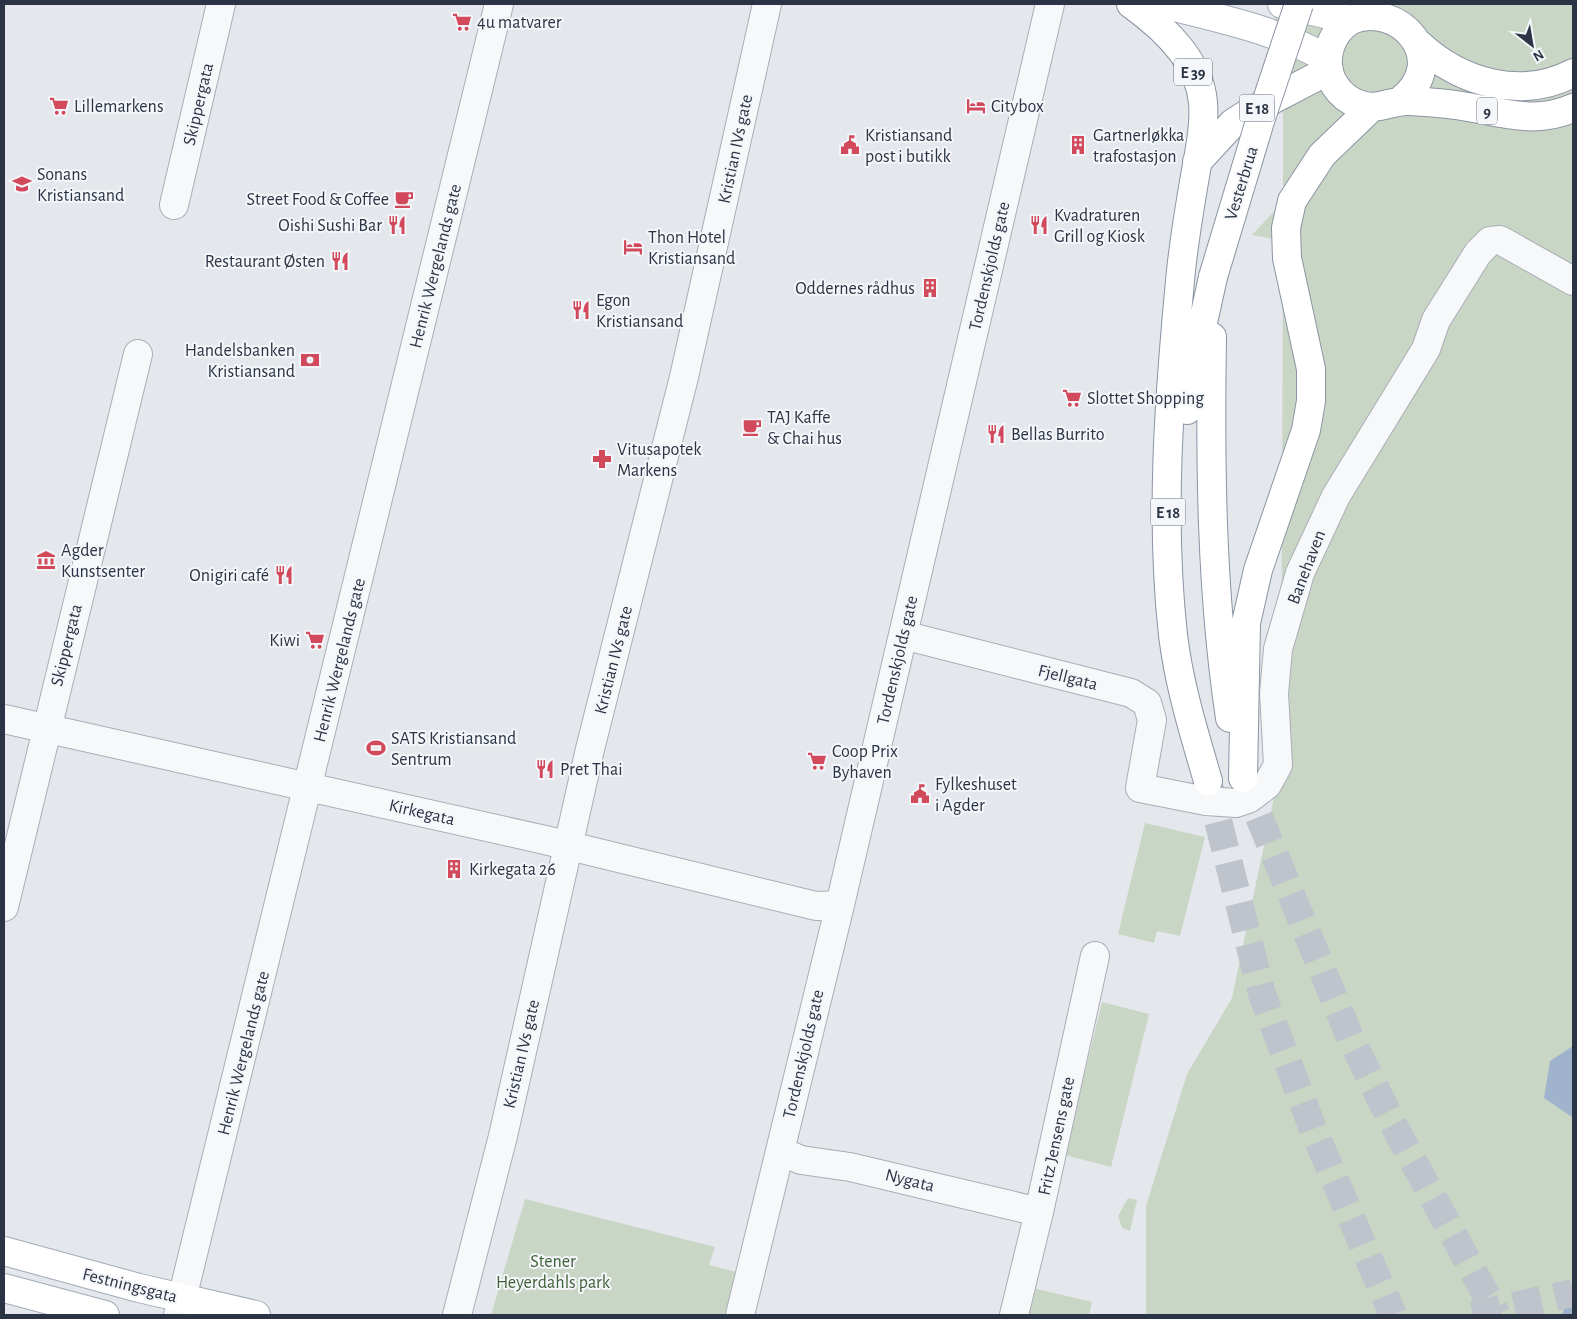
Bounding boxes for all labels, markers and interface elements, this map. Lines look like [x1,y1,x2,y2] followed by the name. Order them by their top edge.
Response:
[451,11,473,33] supermarket icon: 4u matvarer
[477,14,562,32] place label: 4u matvarer
[1507,20,1557,70] north arrow
[1530,47,1546,64] text: N
[1174,58,1212,86] road number: E 39
[181,61,217,147] street label: Skippergata
[716,93,756,205] street label: Kristian IVs gate
[48,95,70,117] supermarket icon: Lillemarkens
[965,95,987,117] hotel icon: Citybox
[1240,95,1274,122] road number: E 18
[74,98,164,116] place label: Lillemarkens
[991,98,1044,116] place label: Citybox
[1477,98,1497,124] road number: 9
[865,127,952,166] place label: Kristiansand post i butikk
[1093,127,1184,166] place label: Gartnerløkka trafostasjon
[839,134,861,156] public building icon: Kristiansand post i butikk
[1067,134,1089,156] building icon: Gartnerløkka trafostasjon
[1222,144,1262,222] street label: Vesterbrua
[37,166,124,205] place label: Sonans Kristiansand
[11,173,33,195] school or university icon: Sonans Kristiansand
[407,182,465,350] street label: Henrik Wergelands gate
[393,188,415,210] cafe icon: Street Food & Coffee
[246,191,389,209] place label: Street Food & Coffee
[966,200,1014,332] street label: Tordenskjolds gate
[1054,207,1146,246] place label: Kvadraturen Grill og Kiosk
[386,214,408,236] restaurant icon: Oishi Sushi Bar
[1028,214,1050,236] restaurant icon: Kvadraturen Grill og Kiosk
[278,217,382,235] place label: Oishi Sushi Bar
[648,229,735,268] place label: Thon Hotel Kristiansand
[622,236,644,258] hotel icon: Thon Hotel Kristiansand
[329,250,351,272] restaurant icon: Restaurant Østen
[205,253,325,271] place label: Restaurant Østen
[919,277,941,299] building icon: Oddernes rådhus
[795,280,915,298] place label: Oddernes rådhus
[596,292,683,331] place label: Egon Kristiansand
[570,299,592,321] restaurant icon: Egon Kristiansand
[185,342,295,381] place label: Handelsbanken Kristiansand
[299,349,321,371] bank icon: Handelsbanken Kristiansand
[1061,387,1083,409] supermarket icon: Slottet Shopping
[1087,390,1204,408] place label: Slottet Shopping
[767,409,842,448] place label: TAJ Kaffe & Chai hus
[741,416,763,438] cafe icon: TAJ Kaffe & Chai hus
[985,423,1007,445] restaurant icon: Bellas Burrito
[1011,426,1105,444] place label: Bellas Burrito
[617,441,702,480] place label: Vitusapotek Markens
[591,448,613,470] pharmacy icon: Vitusapotek Markens
[1150,498,1186,526] road number: E 18
[1285,528,1329,607] street label: Banehaven
[61,542,145,581] place label: Agder Kunstsenter
[35,549,57,571] museum icon: Agder Kunstsenter
[273,564,295,586] restaurant icon: Onigiri café
[189,567,269,585] place label: Onigiri café
[311,576,369,744] street label: Henrik Wergelands gate
[874,594,922,726] street label: Tordenskjolds gate
[48,602,86,688] street label: Skippergata
[592,604,636,716] street label: Kristian IVs gate
[304,629,326,651] supermarket icon: Kiwi
[269,632,300,650] place label: Kiwi
[1036,662,1099,694] street label: Fjellgata
[391,730,516,769] place label: SATS Kristiansand Sentrum
[365,737,387,759] sports icon: SATS Kristiansand Sentrum
[832,743,898,782] place label: Coop Prix Byhaven
[806,750,828,772] supermarket icon: Coop Prix Byhaven
[534,758,556,780] restaurant icon: Pret Thai
[560,761,623,779] place label: Pret Thai
[935,776,1017,815] place label: Fylkeshuset i Agder
[909,783,931,805] public building icon: Fylkeshuset i Agder
[387,797,456,829] street label: Kirkegata
[443,858,465,880] building icon: Kirkegata 26
[469,861,556,879] place label: Kirkegata 26
[215,969,273,1137] street label: Henrik Wergelands gate
[780,988,828,1120] street label: Tordenskjolds gate
[501,998,543,1110] street label: Kristian IVs gate
[1036,1075,1078,1197] street label: Fritz Jensens gate
[883,1166,936,1196] street label: Nygata
[496,1253,611,1292] park label: Stener Heyerdahls park
[80,1265,179,1306] street label: Festningsgata

